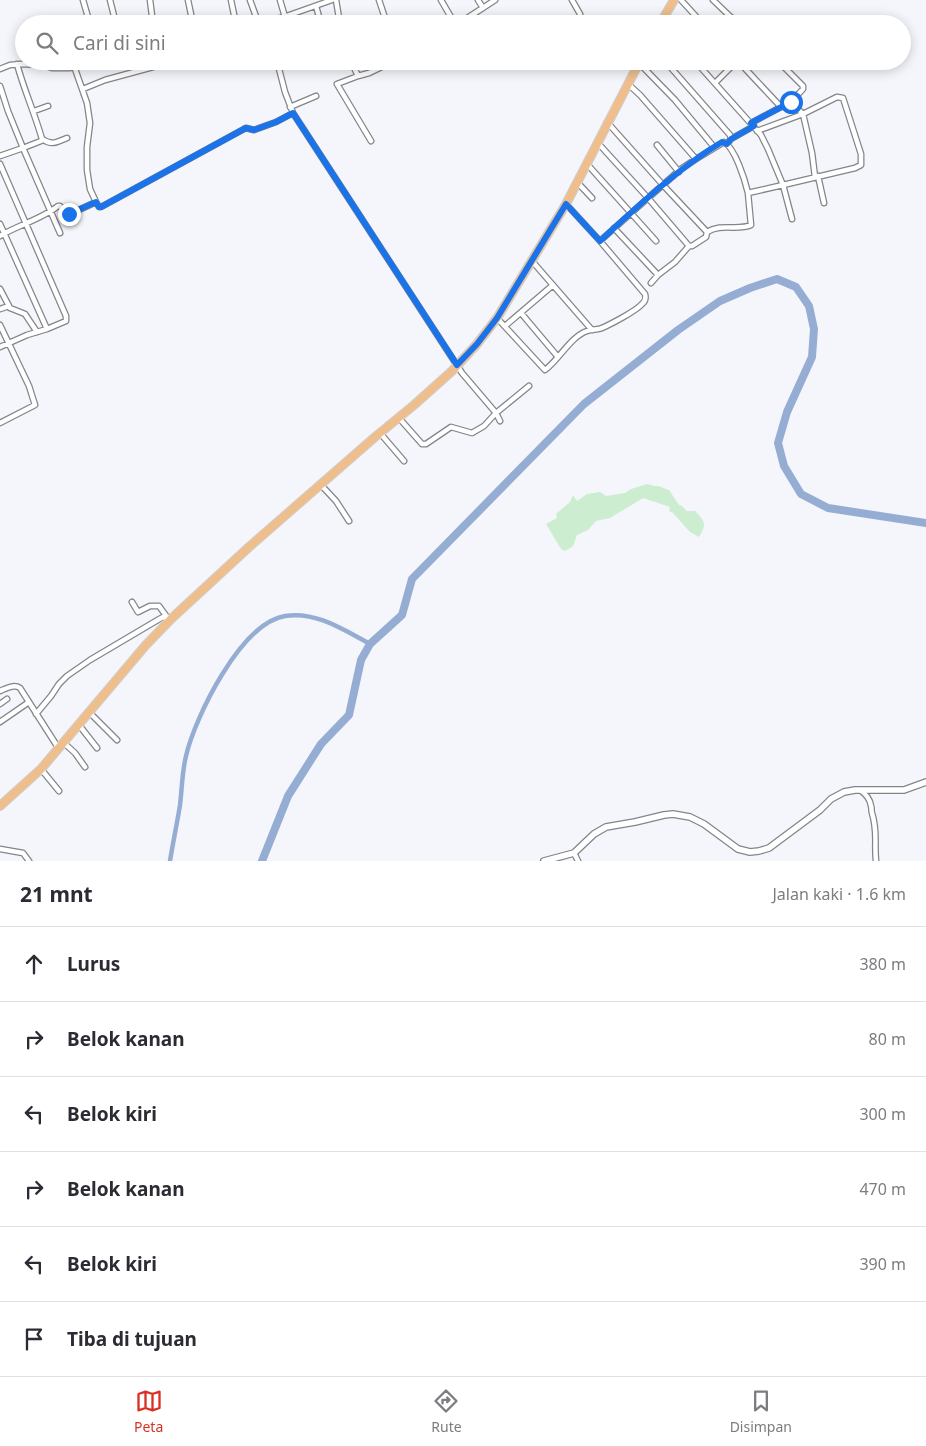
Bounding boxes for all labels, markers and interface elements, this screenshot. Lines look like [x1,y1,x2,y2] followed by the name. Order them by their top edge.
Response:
[15,15,911,70] search box
[33,29,61,57] icon: search
[73,30,166,56] text: Cari di sini
[780,91,803,114] route start
[58,203,81,226] route end
[20,880,93,908] text: 21 mnt
[772,883,906,905] text: Jalan kaki · 1.6 km
[20,950,48,978] icon: ahead
[67,951,120,977] text: Lurus
[859,953,906,975] text: 380 m
[20,1025,48,1053] icon: right
[67,1026,184,1052] text: Belok kanan
[869,1028,906,1050] text: 80 m
[20,1100,48,1128] icon: left
[67,1101,157,1127] text: Belok kiri
[859,1103,906,1125] text: 300 m
[20,1175,48,1203] icon: right
[67,1176,184,1202] text: Belok kanan
[859,1178,906,1200] text: 470 m
[20,1250,48,1278] icon: left
[67,1251,157,1277] text: Belok kiri
[859,1253,906,1275] text: 390 m
[20,1325,48,1353] icon: arrive
[67,1326,197,1352] text: Tiba di tujuan
[134,1387,163,1436] tab: Peta
[431,1387,462,1436] tab: Rute
[730,1387,792,1436] tab: Disimpan

